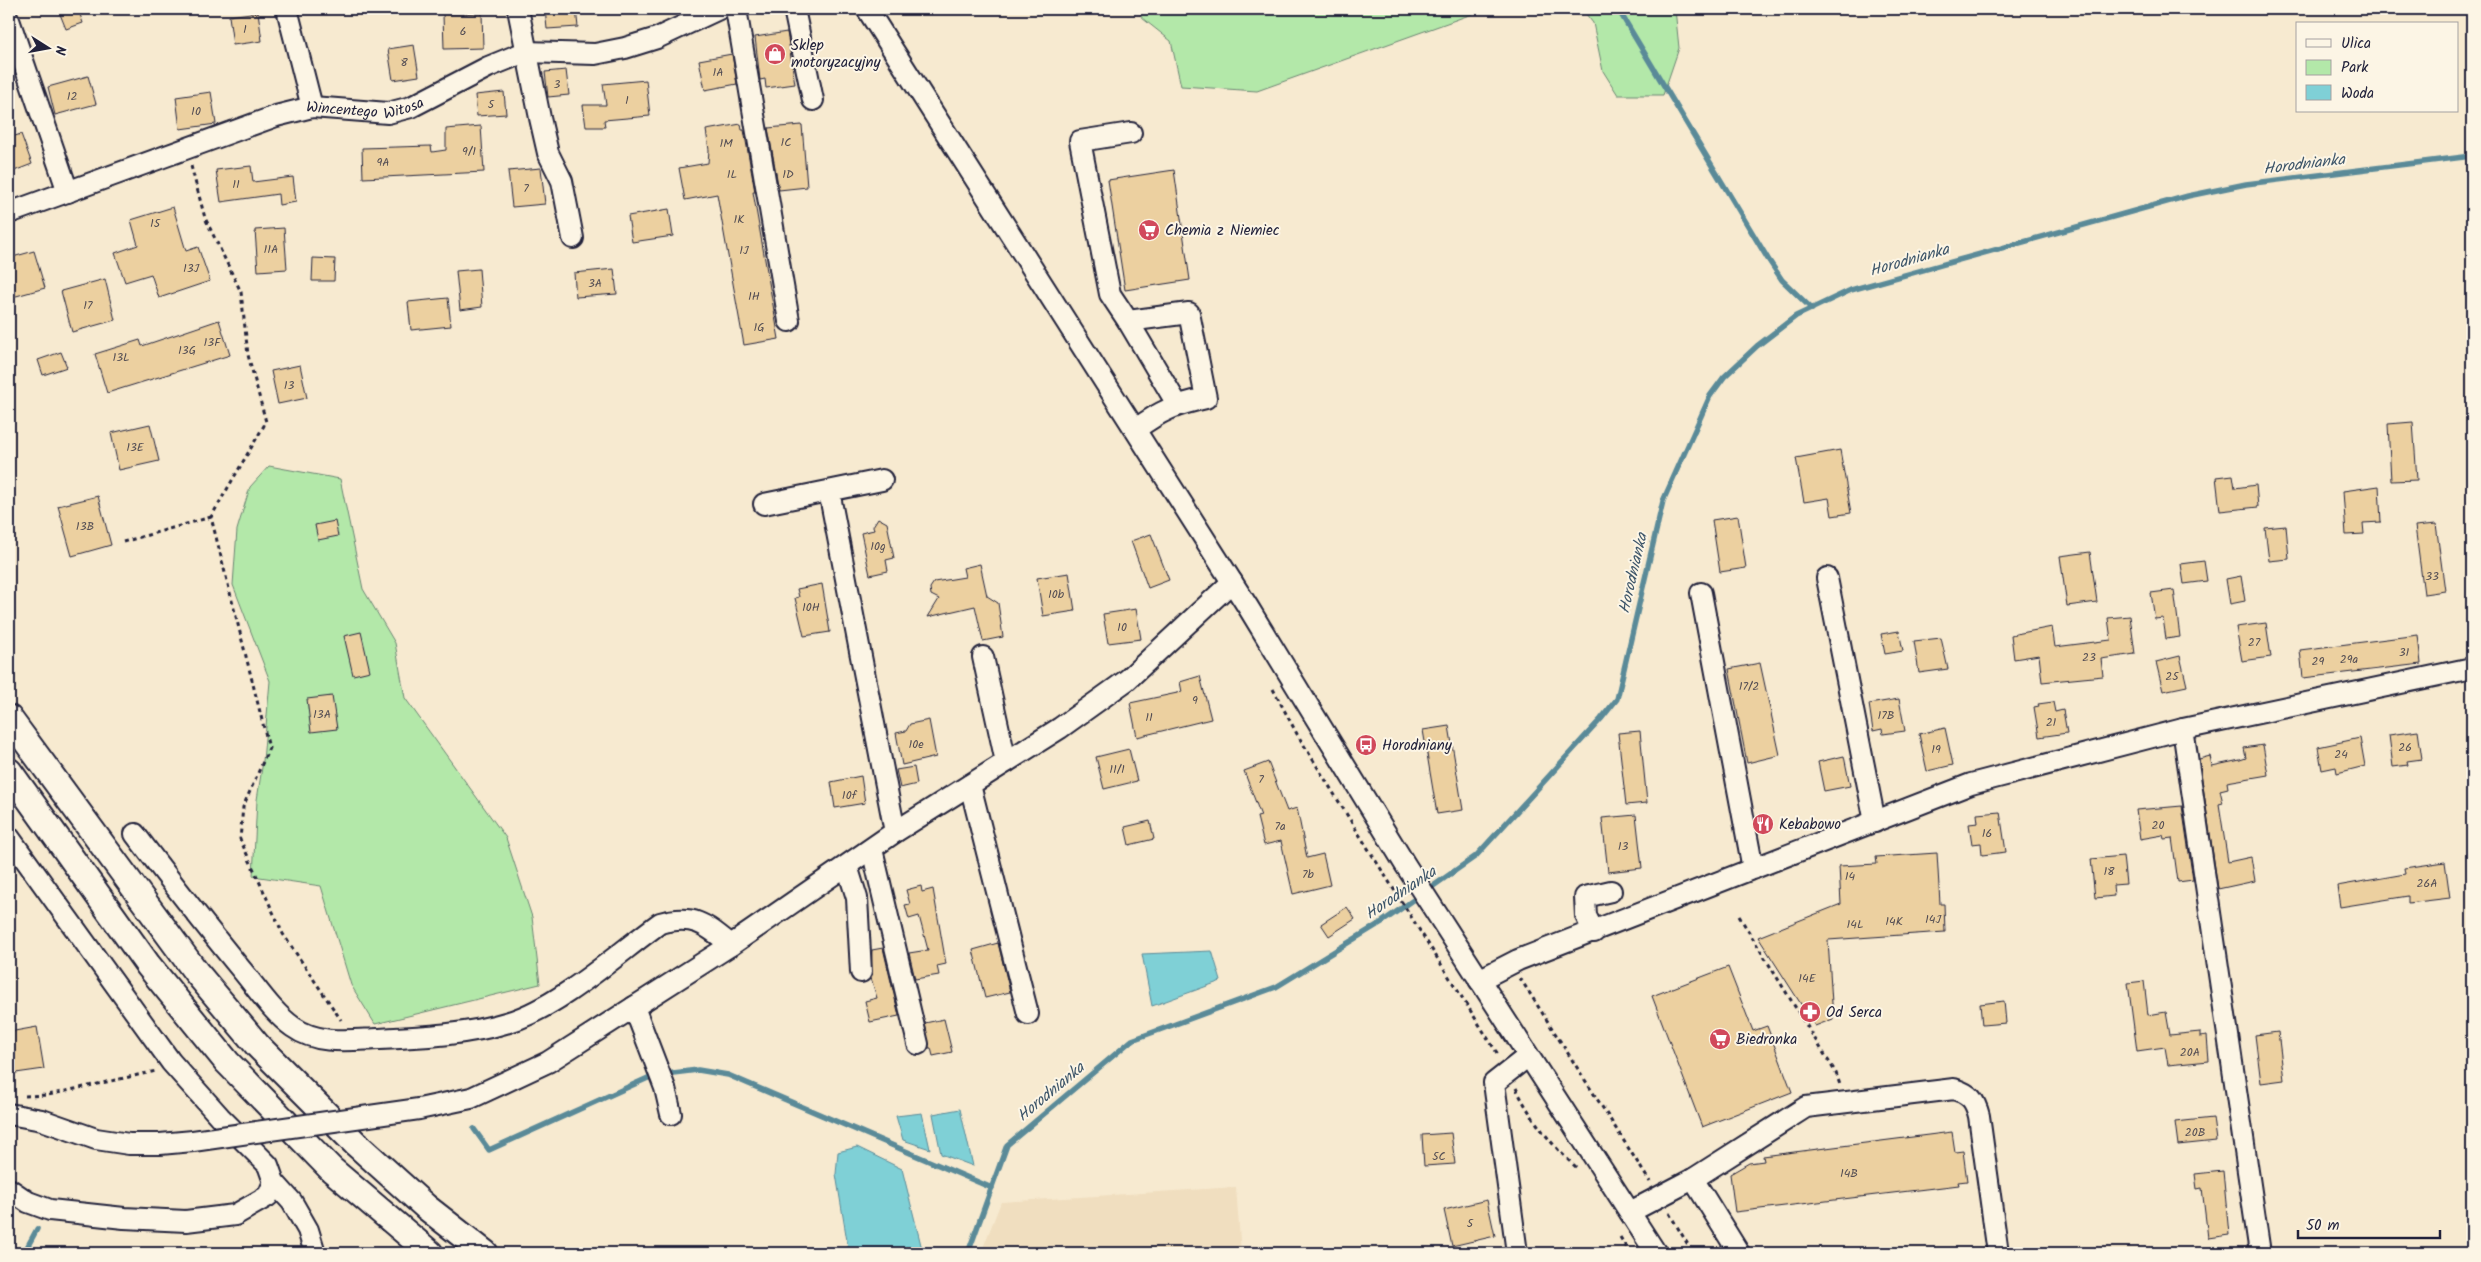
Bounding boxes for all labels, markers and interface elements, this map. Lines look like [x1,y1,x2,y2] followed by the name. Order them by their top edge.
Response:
[243,20,247,39] house number: 1
[22,22,72,72] north arrow
[460,22,466,41] house number: 6
[2296,22,2458,112] legend
[2341,32,2371,56] text: Ulica
[791,34,881,75] place label: Sklep motoryzacyjny
[763,42,787,66] shop icon: Sklep motoryzacyjny
[48,44,71,57] text: N
[400,53,408,72] house number: 8
[2341,56,2369,80] text: Park
[712,63,724,82] house number: 1A
[554,75,561,94] house number: 3
[2341,82,2374,106] text: Woda
[67,87,77,106] house number: 12
[305,91,429,127] street label: Wincentego Witosa
[625,91,629,110] house number: 1
[488,95,496,114] house number: 5
[191,102,201,121] house number: 10
[781,133,791,152] house number: 1C
[719,134,733,153] house number: 1M
[462,142,476,161] house number: 9/1
[2262,147,2348,182] water label: Horodnianka
[376,153,390,172] house number: 9A
[727,165,737,184] house number: 1L
[782,165,794,184] house number: 1D
[232,175,240,194] house number: 11
[523,179,529,198] house number: 7
[734,210,745,229] house number: 1K
[150,214,162,233] house number: 15
[1137,218,1161,242] supermarket icon: Chemia z Niemiec
[1165,219,1280,243] place label: Chemia z Niemiec
[1867,237,1954,284] water label: Horodnianka
[264,240,278,259] house number: 11A
[739,241,749,260] house number: 1J
[183,259,199,278] house number: 13J
[588,274,602,293] house number: 3A
[748,287,760,306] house number: 1H
[83,296,93,315] house number: 17
[753,318,765,337] house number: 1G
[204,333,222,352] house number: 13F
[178,341,196,360] house number: 13G
[112,348,130,367] house number: 13L
[284,376,294,395] house number: 13
[126,438,145,457] house number: 13E
[76,517,94,536] house number: 13B
[1612,529,1655,616] water label: Horodnianka
[870,537,886,556] house number: 10g
[2425,567,2439,586] house number: 33
[1048,585,1065,604] house number: 10b
[802,598,820,617] house number: 10H
[1117,618,1127,637] house number: 10
[2248,633,2261,652] house number: 27
[2399,643,2410,662] house number: 31
[2082,648,2096,667] house number: 23
[2340,650,2359,669] house number: 29a
[2312,652,2325,671] house number: 29
[2165,667,2180,686] house number: 25
[1739,677,1759,696] house number: 17/2
[1192,691,1198,710] house number: 9
[313,705,331,724] house number: 13A
[1878,706,1894,725] house number: 17B
[1145,708,1153,727] house number: 11
[2046,713,2057,732] house number: 21
[1354,733,1378,757] bus stop icon: Horodniany
[1382,734,1453,758] place label: Horodniany
[908,735,924,754] house number: 10e
[2398,738,2412,757] house number: 26
[1931,740,1941,759] house number: 19
[2334,745,2348,764] house number: 24
[1109,760,1125,779] house number: 11/1
[1258,770,1264,789] house number: 7
[842,786,858,805] house number: 10f
[1751,812,1775,836] restaurant icon: Kebabowo
[1779,813,1841,837] place label: Kebabowo
[2152,816,2164,835] house number: 20
[1274,817,1286,836] house number: 7a
[1982,824,1992,843] house number: 16
[1618,837,1628,856] house number: 13
[1360,859,1443,926] water label: Horodnianka
[2104,862,2115,881] house number: 18
[1302,865,1315,884] house number: 7b
[1845,867,1856,886] house number: 14
[2417,874,2437,893] house number: 26A
[1925,910,1941,929] house number: 14J
[1885,912,1904,931] house number: 14K
[1847,915,1863,934] house number: 14L
[1798,969,1817,988] house number: 14E
[1798,1000,1822,1024] pharmacy icon: Od Serca
[1826,1001,1882,1025] place label: Od Serca
[1708,1027,1732,1051] supermarket icon: Biedronka
[1736,1028,1797,1052] place label: Biedronka
[2180,1043,2200,1062] house number: 20A
[1012,1055,1092,1128] water label: Horodnianka
[2185,1123,2205,1142] house number: 20B
[1432,1147,1446,1166] house number: 5C
[1840,1164,1858,1183] house number: 14B
[2298,1207,2441,1239] scale bar
[1467,1214,1475,1233] house number: 5
[2306,1214,2340,1238] text: 50 m

